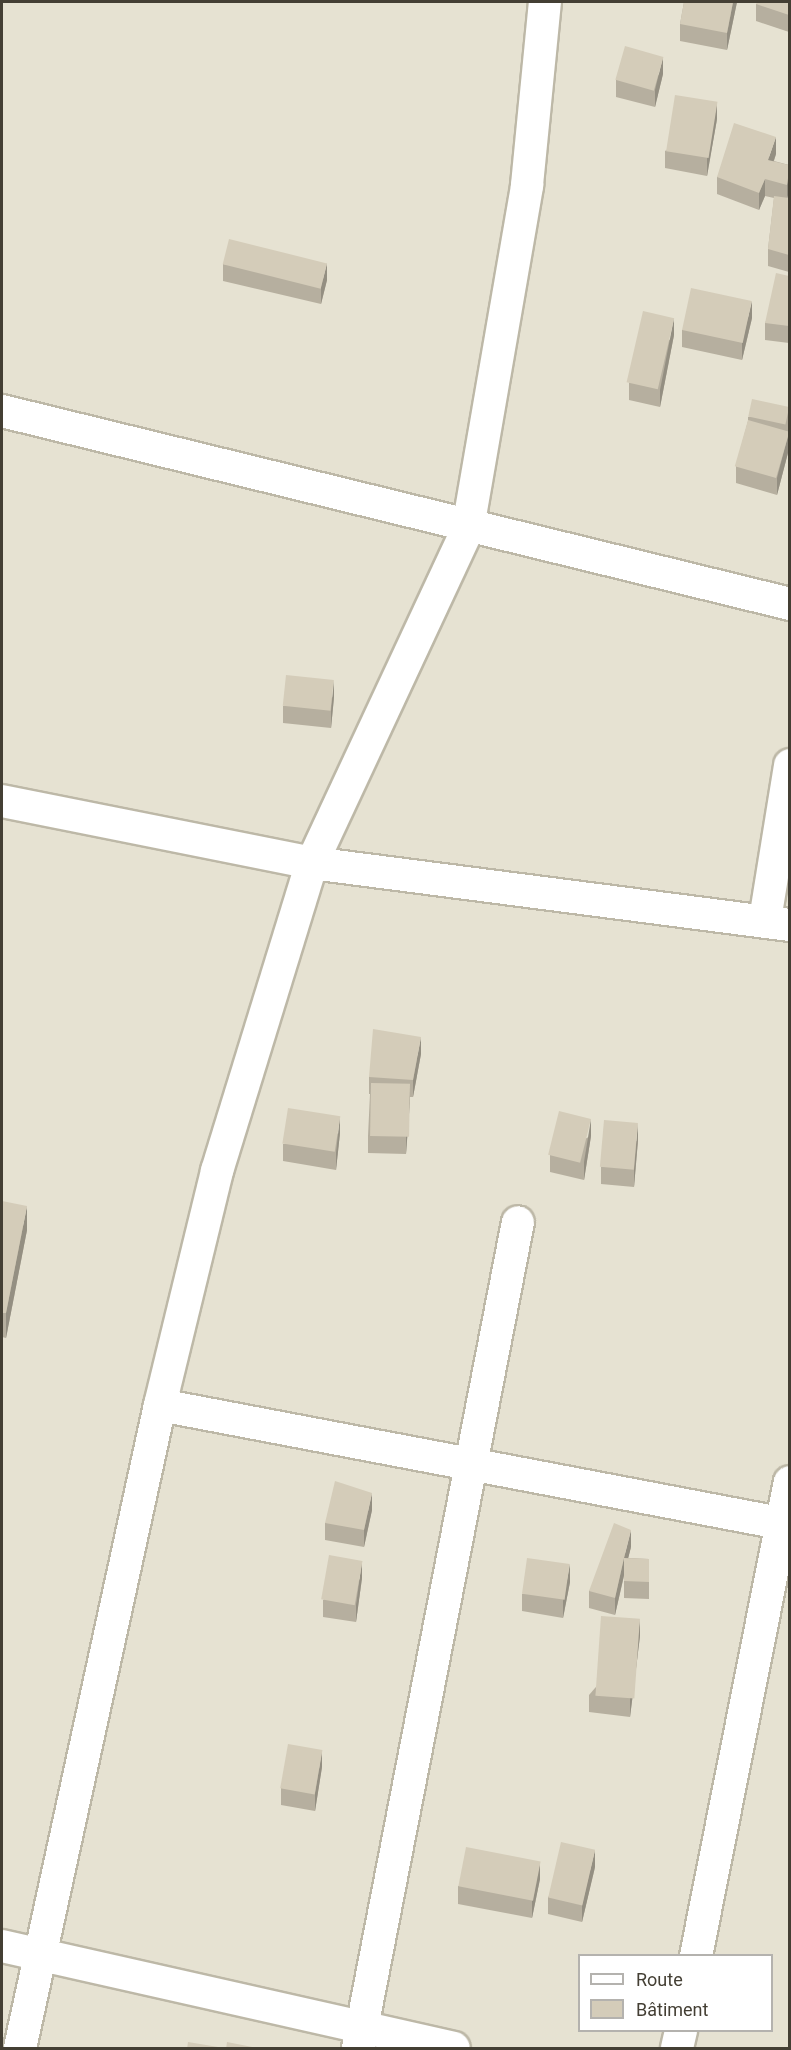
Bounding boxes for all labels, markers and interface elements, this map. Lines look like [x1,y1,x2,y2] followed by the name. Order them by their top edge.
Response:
[578,1954,773,2032] legend
[636,1969,683,1990] text: Route
[636,1999,708,2020] text: Bâtiment

